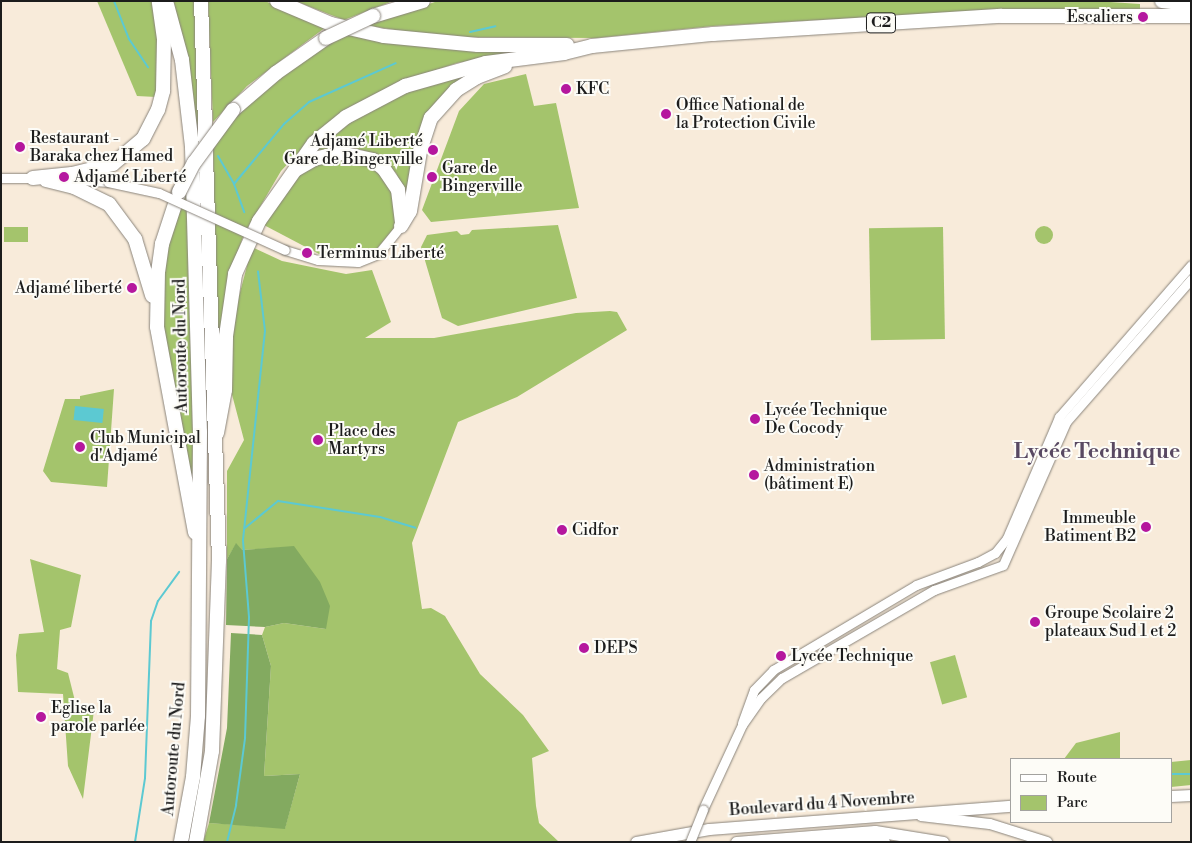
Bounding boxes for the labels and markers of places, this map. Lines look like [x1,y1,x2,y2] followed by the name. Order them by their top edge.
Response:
[1067,7,1133,27] place label: Escaliers
[1137,11,1149,23] marker: Escaliers
[576,79,609,99] place label: KFC
[560,83,572,95] marker: KFC
[676,95,815,133] place label: Office National de la Protection Civile
[660,108,672,120] marker: Office National de la Protection Civile
[30,128,173,166] place label: Restaurant - Baraka chez Hamed
[284,131,423,169] place label: Adjamé Liberté Gare de Bingerville
[14,141,26,153] marker: Restaurant - Baraka chez Hamed
[427,144,439,156] marker: Adjamé Liberté Gare de Bingerville
[442,158,523,196] place label: Gare de Bingerville
[74,167,187,187] place label: Adjamé Liberté
[58,171,70,183] marker: Adjamé Liberté
[426,171,438,183] marker: Gare de Bingerville
[317,243,444,263] place label: Terminus Liberté
[301,247,313,259] marker: Terminus Liberté
[15,278,122,298] place label: Adjamé liberté
[126,282,138,294] marker: Adjamé liberté
[765,400,887,438] place label: Lycée Technique De Cocody
[749,413,761,425] marker: Lycée Technique De Cocody
[328,421,395,459] place label: Place des Martyrs
[90,428,201,466] place label: Club Municipal d'Adjamé
[312,434,324,446] marker: Place des Martyrs
[74,441,86,453] marker: Club Municipal d'Adjamé
[764,456,875,494] place label: Administration (bâtiment E)
[748,469,760,481] marker: Administration (bâtiment E)
[1045,508,1136,546] place label: Immeuble Batiment B2
[572,520,619,540] place label: Cidfor
[1140,521,1152,533] marker: Immeuble Batiment B2
[556,524,568,536] marker: Cidfor
[1045,603,1176,641] place label: Groupe Scolaire 2 plateaux Sud 1 et 2
[1029,616,1041,628] marker: Groupe Scolaire 2 plateaux Sud 1 et 2
[594,638,638,658] place label: DEPS
[578,642,590,654] marker: DEPS
[791,646,913,666] place label: Lycée Technique
[775,650,787,662] marker: Lycée Technique
[51,698,145,736] place label: Eglise la parole parlée
[35,711,47,723] marker: Eglise la parole parlée

